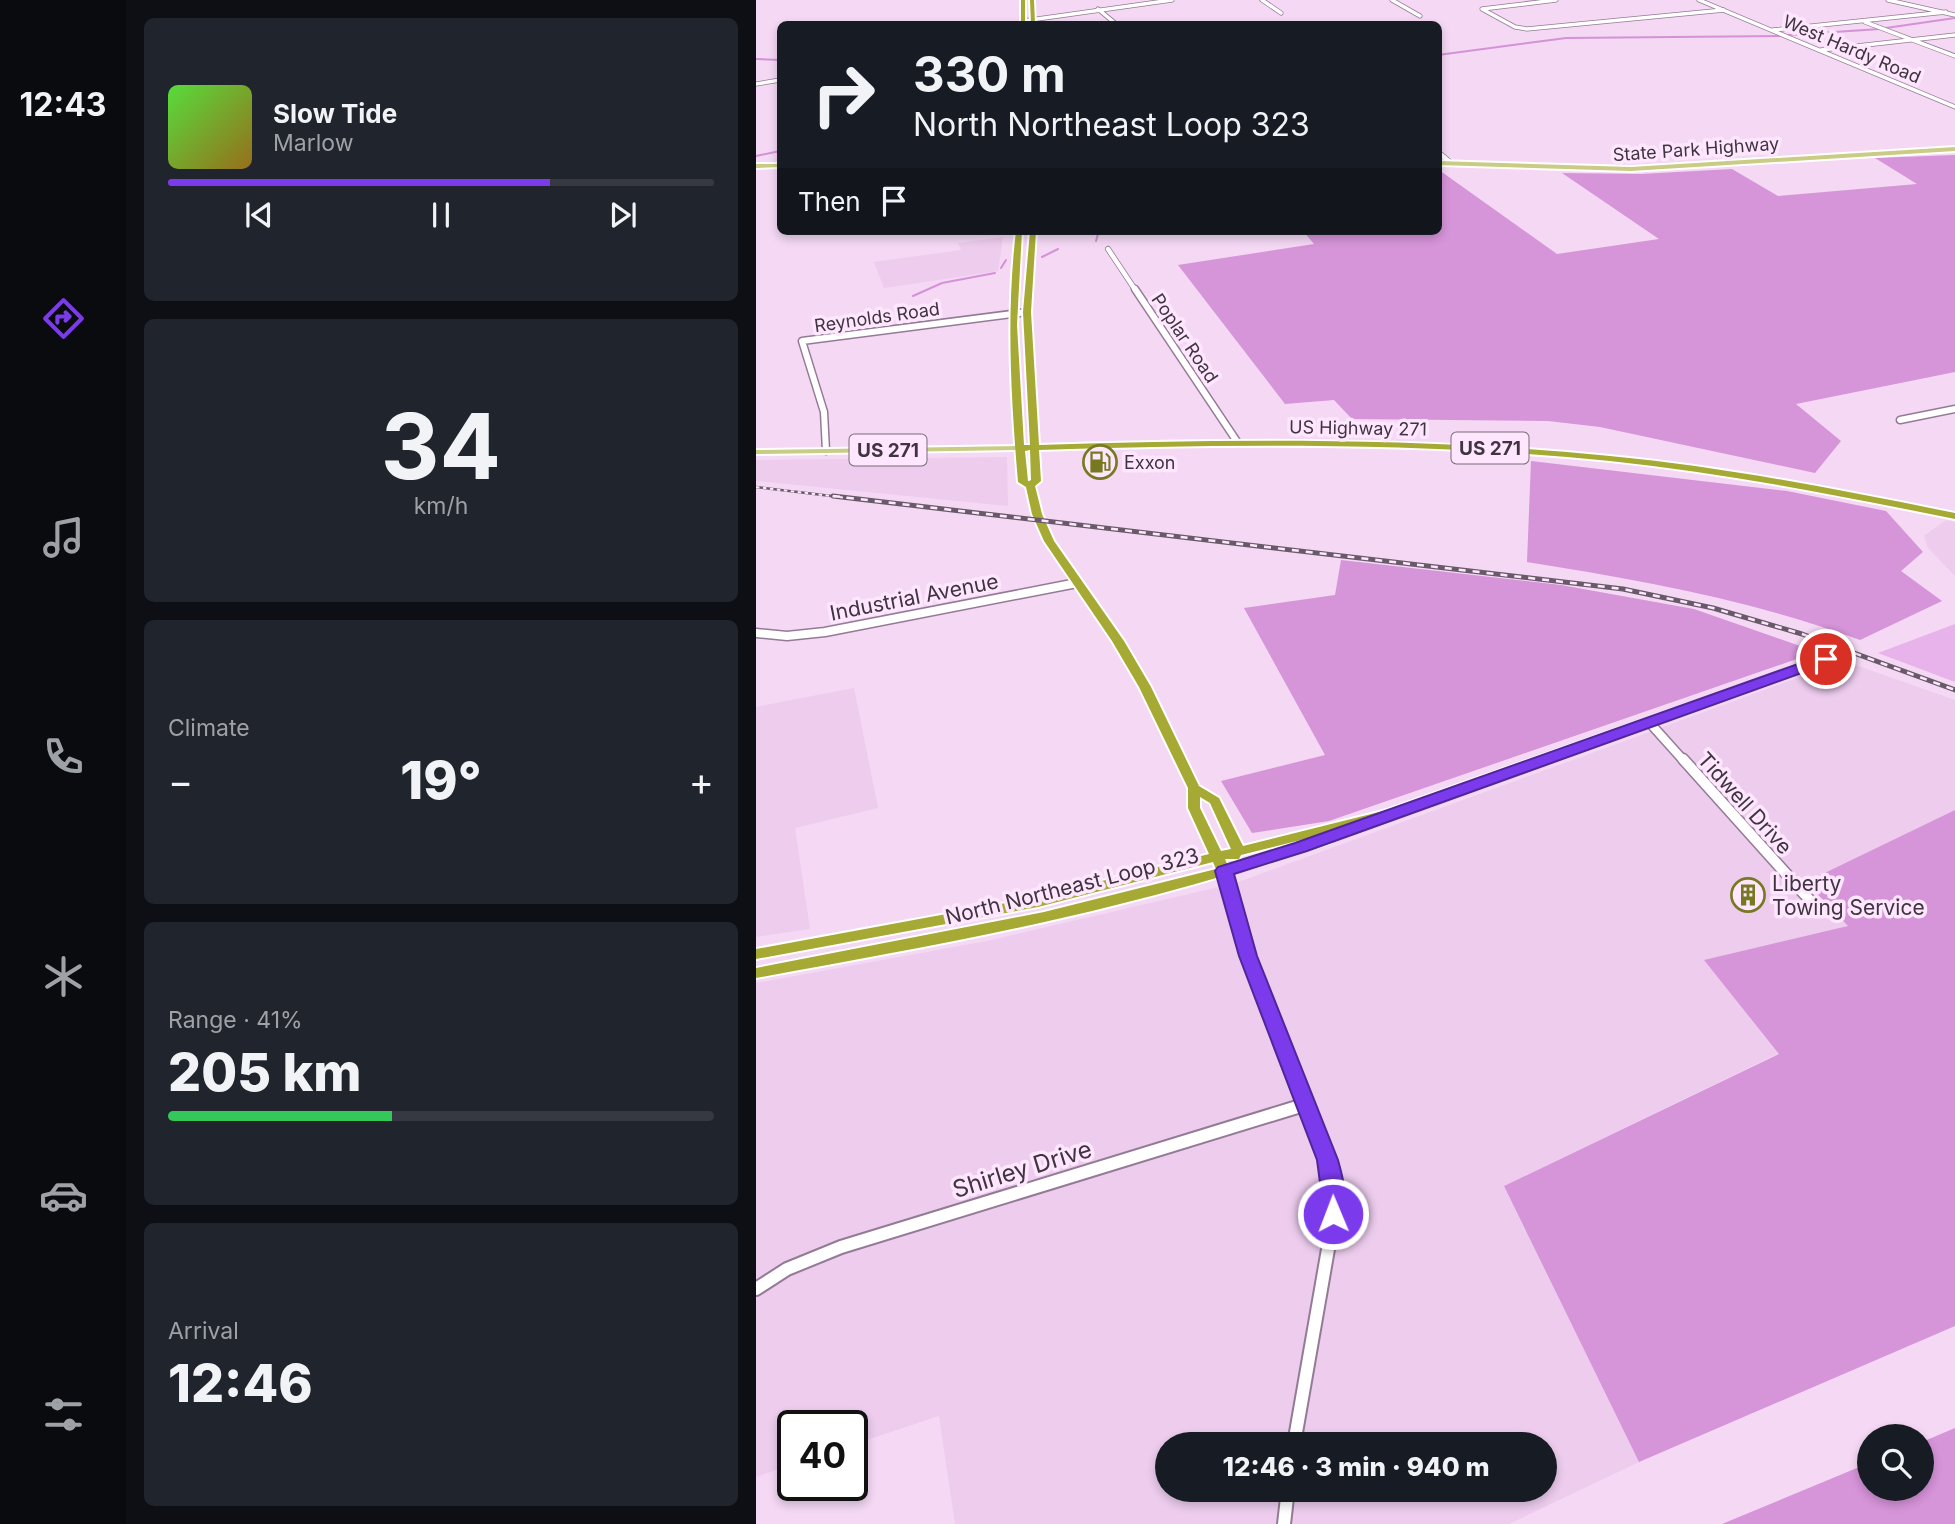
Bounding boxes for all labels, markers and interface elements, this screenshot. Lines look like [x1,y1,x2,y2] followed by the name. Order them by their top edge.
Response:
[1780,11,1924,87] street label: West Hardy Road
[913,45,1066,104] text: 330 m
[798,49,889,140] icon: right
[20,85,106,124] text: 12:43
[273,98,397,129] text: Slow Tide
[913,105,1310,144] text: North Northeast Loop 323
[273,129,353,157] text: Marlow
[1612,133,1780,165] street label: State Park Highway
[875,182,913,220] icon: arrive
[798,186,861,217] text: Then
[240,196,278,234] icon: previous
[422,196,460,234] icon: pause
[604,196,642,234] icon: next
[1148,289,1222,387] street label: Poplar Road
[39,294,88,343] icon: directions
[813,298,941,336] street label: Reynolds Road
[381,391,501,501] text: 34
[1289,416,1427,440] street label: US Highway 271
[1452,432,1528,463] road number: US 271
[850,435,926,466] road number: US 271
[1081,443,1119,481] fuel station icon: Exxon
[1124,452,1176,473] place label: Exxon
[414,492,468,520] text: km/h
[39,513,88,562] icon: music
[828,568,1000,626] street label: Industrial Avenue
[1796,629,1856,689] pin
[1807,640,1845,678] icon: arrive
[168,714,250,742] text: Climate
[39,732,88,781] icon: phone
[1693,747,1797,859] street label: Tidwell Drive
[400,749,482,812] text: 19°
[168,758,193,804] text: −
[689,758,714,804] text: +
[943,842,1201,930] street label: North Northeast Loop 323
[1772,871,1925,920] place label: Liberty Towing Service
[1729,876,1767,914] building icon: Liberty Towing Service
[39,952,88,1001] icon: climate
[168,1006,303,1034] text: Range · 41%
[168,1041,361,1104] text: 205 km
[949,1134,1095,1204] street label: Shirley Drive
[39,1171,88,1220] icon: car
[1296,1177,1370,1251] position arrow
[168,1317,239,1345] text: Arrival
[168,1352,313,1415] text: 12:46
[39,1390,88,1439] icon: filters
[777,1410,868,1501] speed limit sign: 40
[1857,1424,1934,1501] map controls
[1857,1424,1934,1501] button: search
[1222,1451,1490,1482] text: 12:46 · 3 min · 940 m

